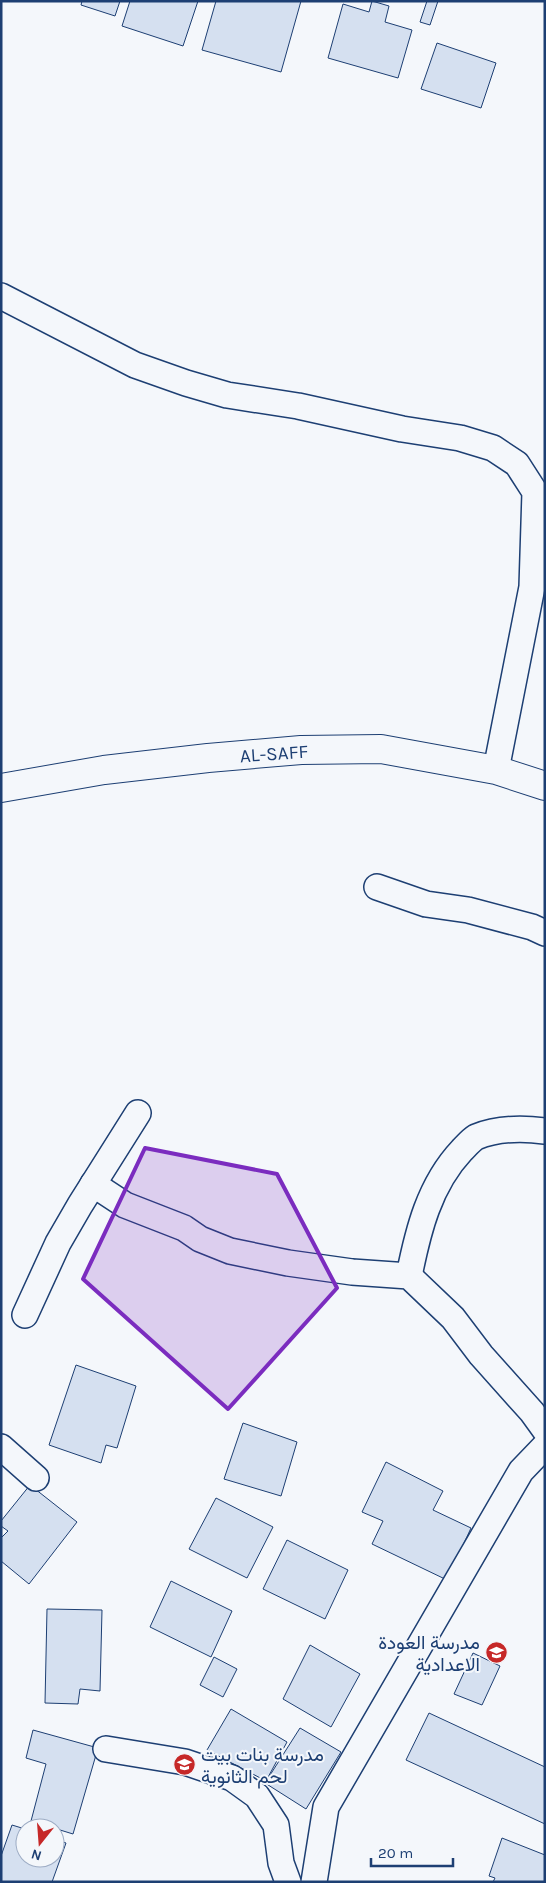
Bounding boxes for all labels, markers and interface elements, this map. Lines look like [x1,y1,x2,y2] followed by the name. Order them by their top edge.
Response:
[239,741,309,767] street label: AL-SAFF
[378,1632,480,1676] place label: مدرسة العودة الاعدادية
[484,1641,508,1665] school or university icon: مدرسة العودة الاعدادية
[201,1744,324,1789] place label: مدرسة بنات بيت لحم الثانوية
[173,1753,197,1777] school or university icon: مدرسة بنات بيت لحم الثانوية
[15,1818,65,1868] north arrow
[371,1836,454,1868] scale bar
[378,1844,413,1862] text: 20 m
[29,1845,44,1865] text: N

